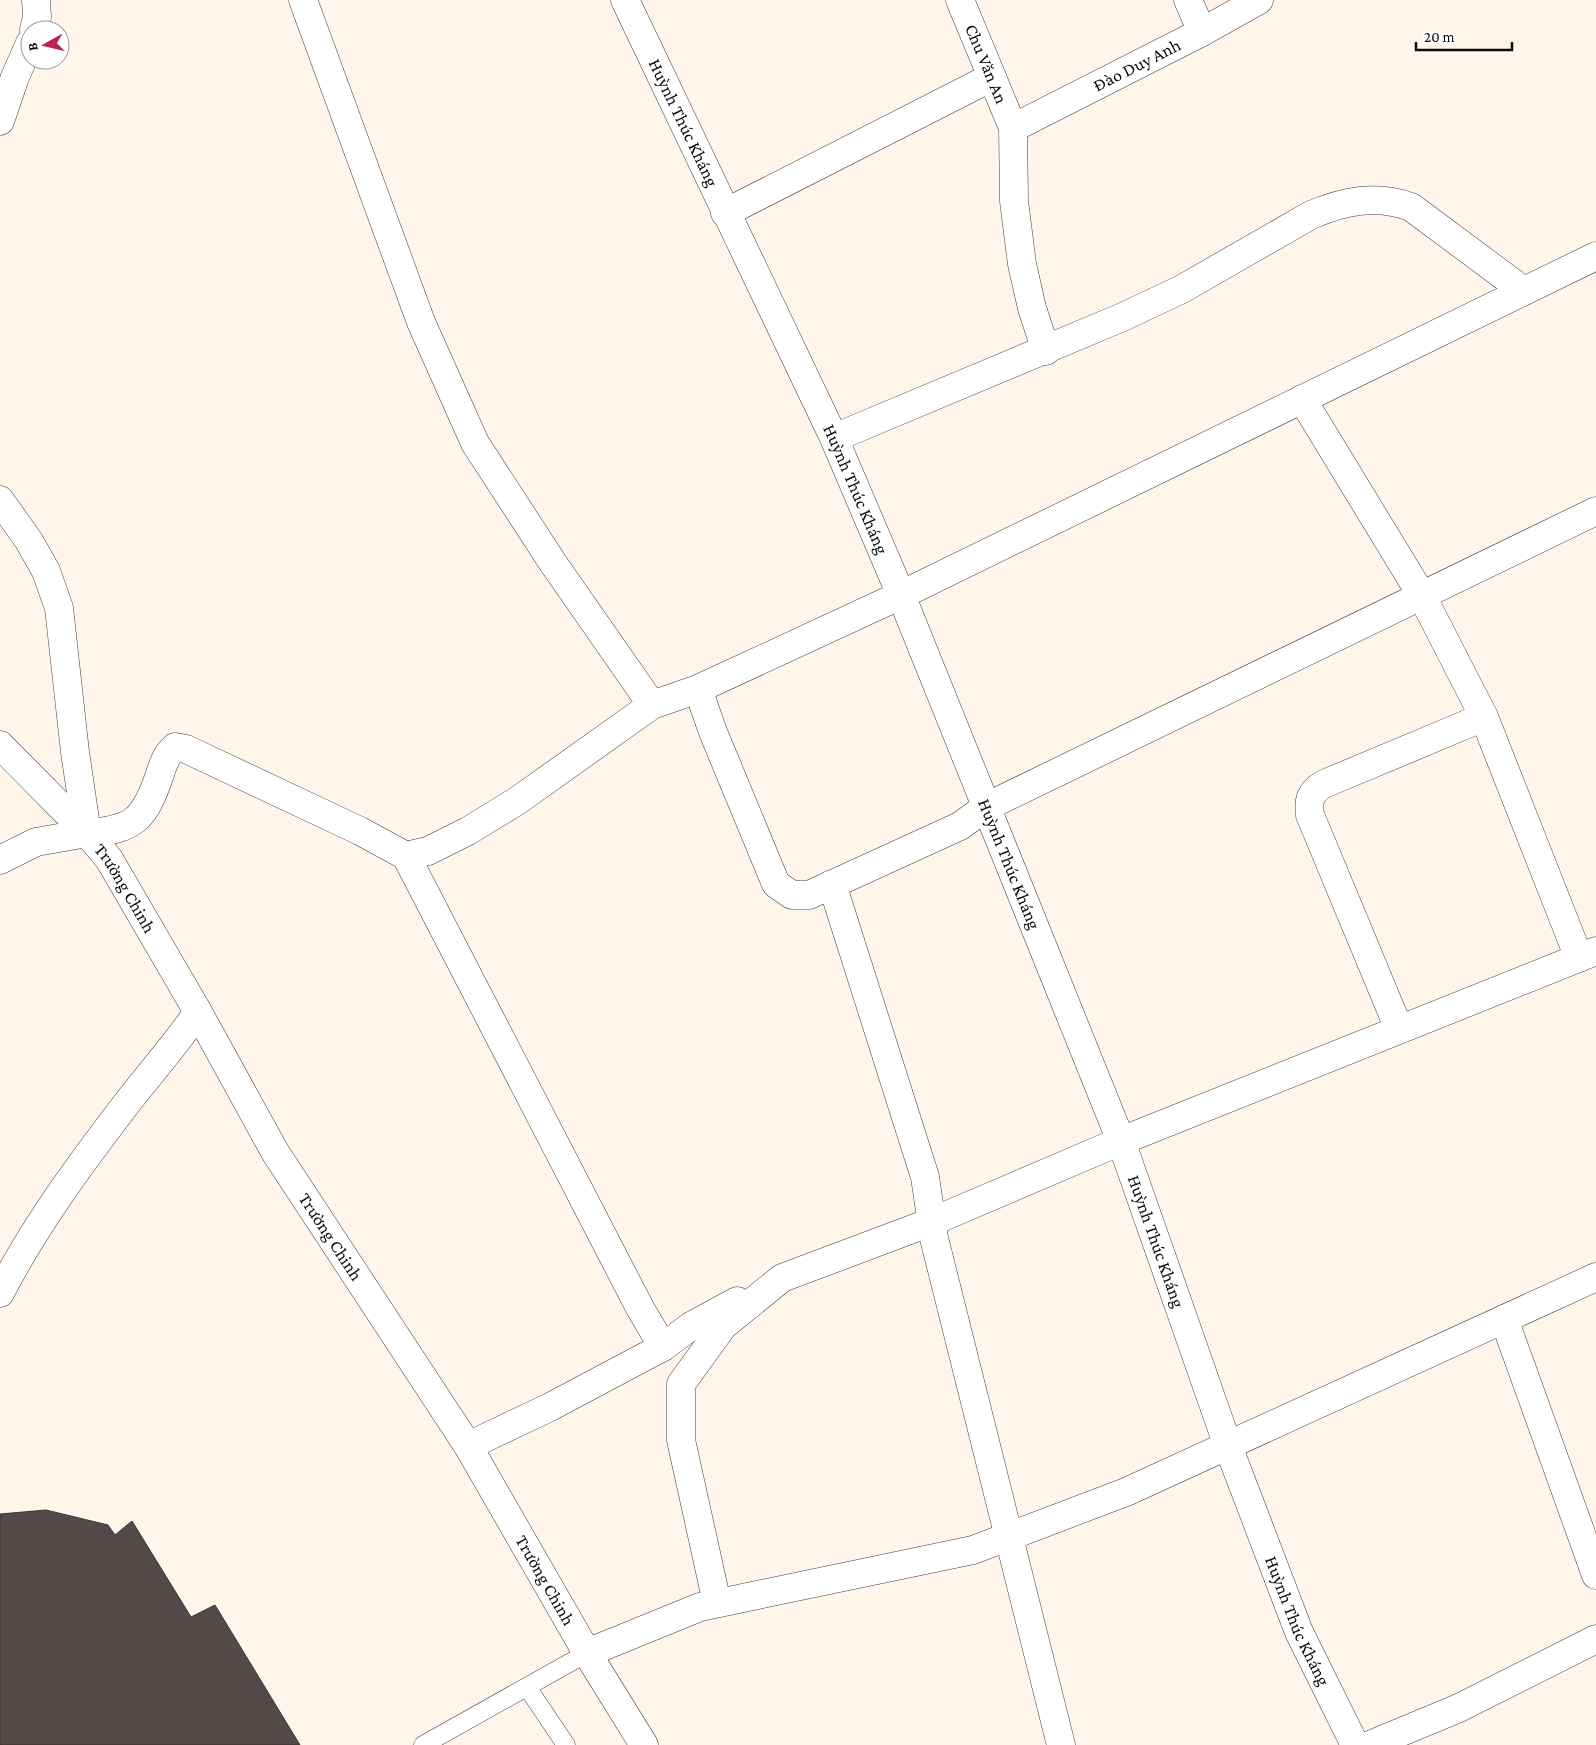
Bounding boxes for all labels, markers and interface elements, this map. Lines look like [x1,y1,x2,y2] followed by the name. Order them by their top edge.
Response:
[20,20,70,70] north arrow
[1416,20,1512,52] scale bar
[961,21,1012,107] street label: Chu Văn An
[1424,29,1455,45] text: 20 m
[1090,34,1184,96] street label: Đào Duy Anh
[24,42,41,52] text: B
[645,56,723,190] street label: Huỳnh Thúc Kháng
[819,421,892,557] street label: Huỳnh Thúc Kháng
[974,796,1045,932] street label: Huỳnh Thúc Kháng
[90,839,160,937] street label: Trường Chinh
[1124,1172,1189,1311] street label: Huỳnh Thúc Kháng
[295,1189,367,1285] street label: Trường Chinh
[511,1531,579,1629] street label: Trường Chinh
[1261,1553,1334,1689] street label: Huỳnh Thúc Kháng

